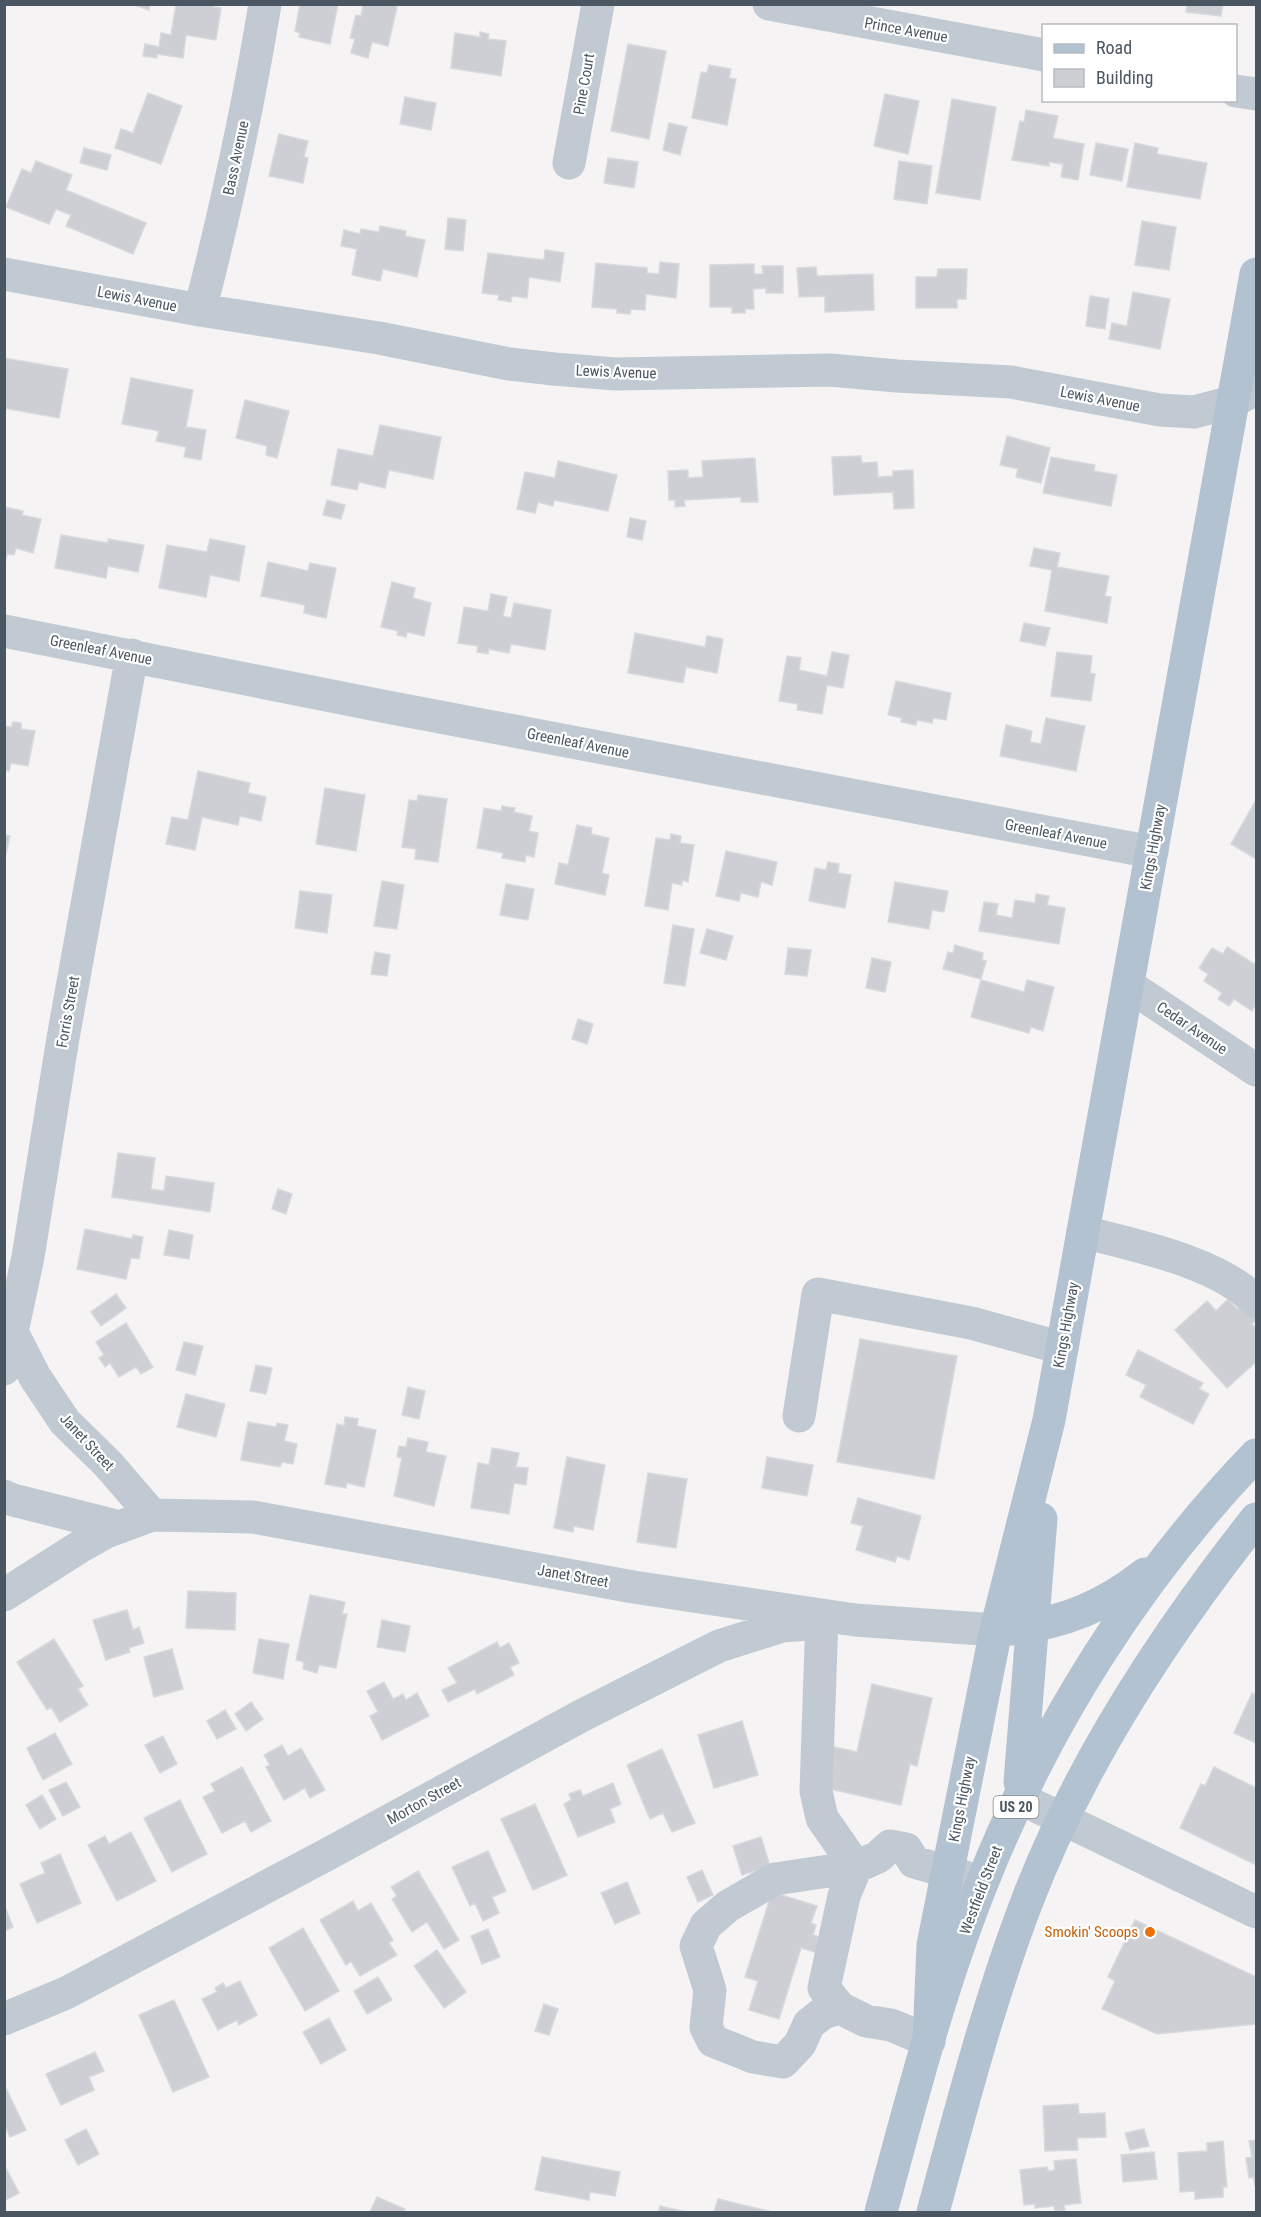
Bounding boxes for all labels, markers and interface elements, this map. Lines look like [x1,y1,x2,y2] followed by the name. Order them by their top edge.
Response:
[863,14,949,46] street label: Prince Avenue
[1042,24,1237,102] legend
[1096,37,1132,58] text: Road
[570,52,598,116] street label: Pine Court
[1096,67,1153,88] text: Building
[219,119,253,197] street label: Bass Avenue
[96,282,178,316] street label: Lewis Avenue
[575,362,657,382] street label: Lewis Avenue
[1059,382,1141,416] street label: Lewis Avenue
[48,631,154,669] street label: Greenleaf Avenue
[525,724,631,762] street label: Greenleaf Avenue
[1137,803,1169,891] street label: Kings Highway
[1003,815,1109,853] street label: Greenleaf Avenue
[53,975,83,1049] street label: Forris Street
[1153,998,1231,1058] street label: Cedar Avenue
[1050,1281,1082,1369] street label: Kings Highway
[56,1410,118,1474] street label: Janet Street
[536,1561,610,1591] street label: Janet Street
[945,1755,979,1843] street label: Kings Highway
[384,1773,464,1829] street label: Morton Street
[994,1796,1038,1818] road number: US 20
[956,1843,1006,1937] street label: Westfield Street
[1045,1923,1138,1941] place label: Smokin' Scoops
[1143,1925,1157,1939] marker: Smokin' Scoops

